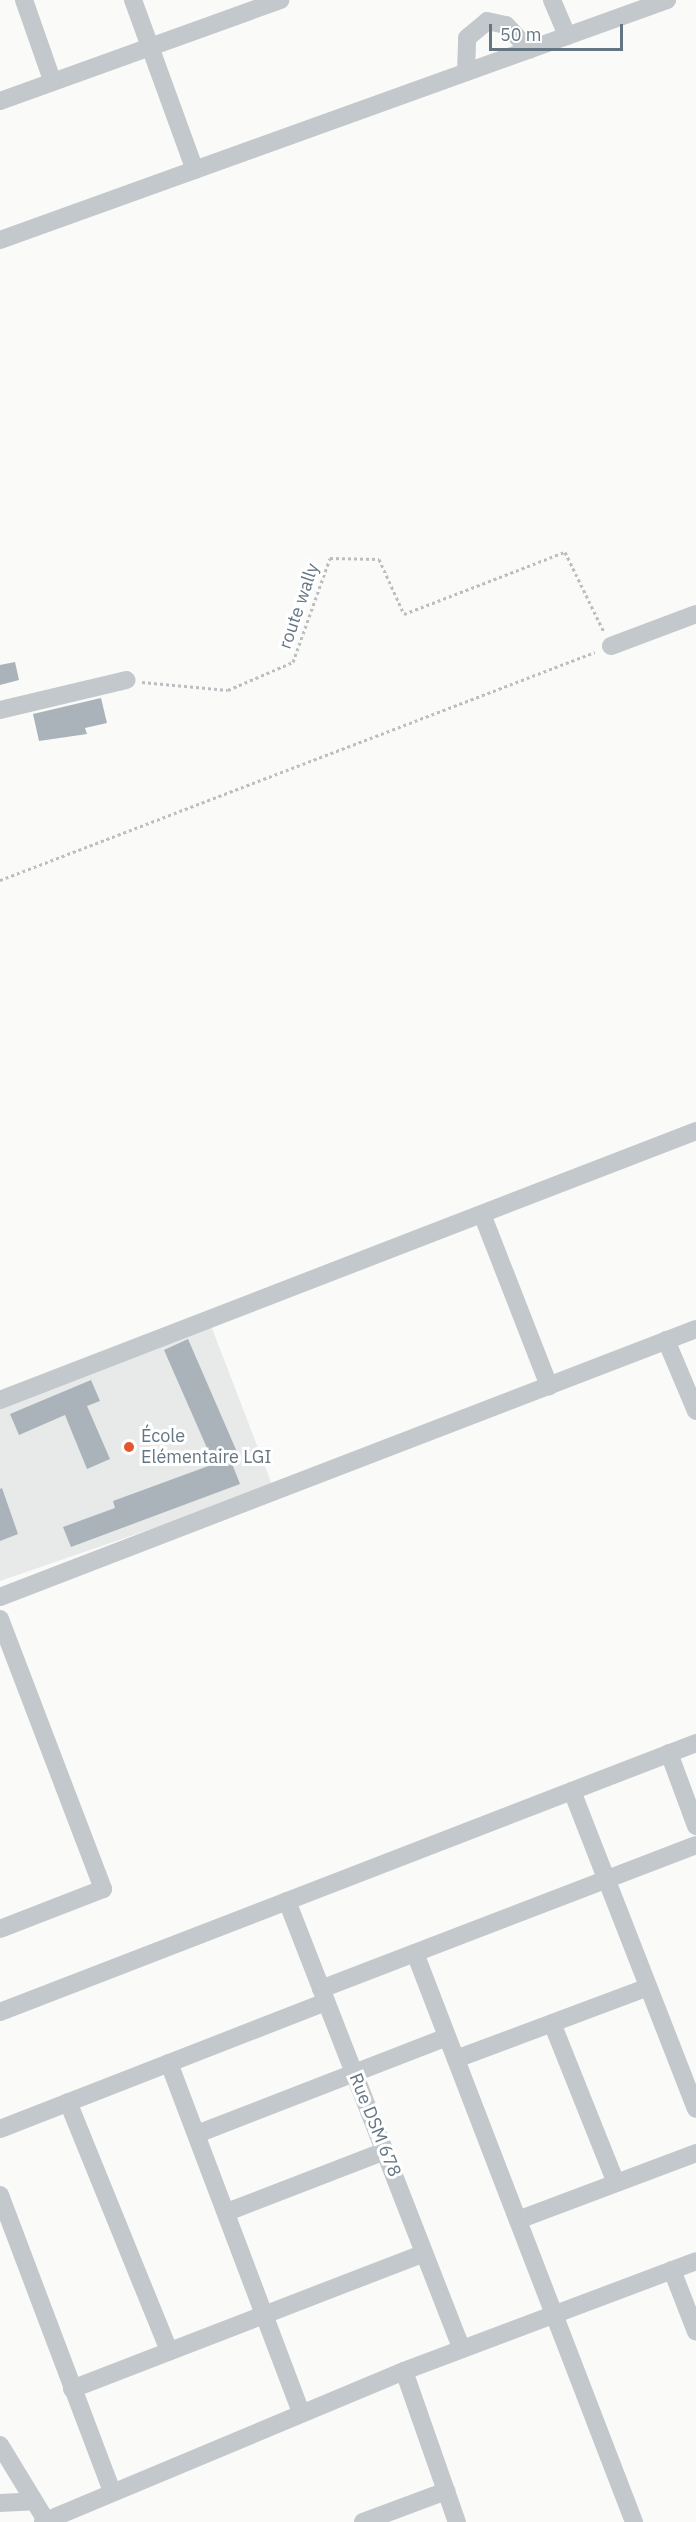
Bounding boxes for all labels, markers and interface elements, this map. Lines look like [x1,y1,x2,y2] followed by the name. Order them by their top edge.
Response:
[492,12,626,50] scale bar
[500,23,542,46] text: 50 m
[274,560,324,652] street label: route wally
[141,1426,271,1468] place label: École Elémentaire LGI
[122,1440,136,1454] marker: École Elémentaire LGI
[344,2070,406,2180] street label: Rue DSM 678

